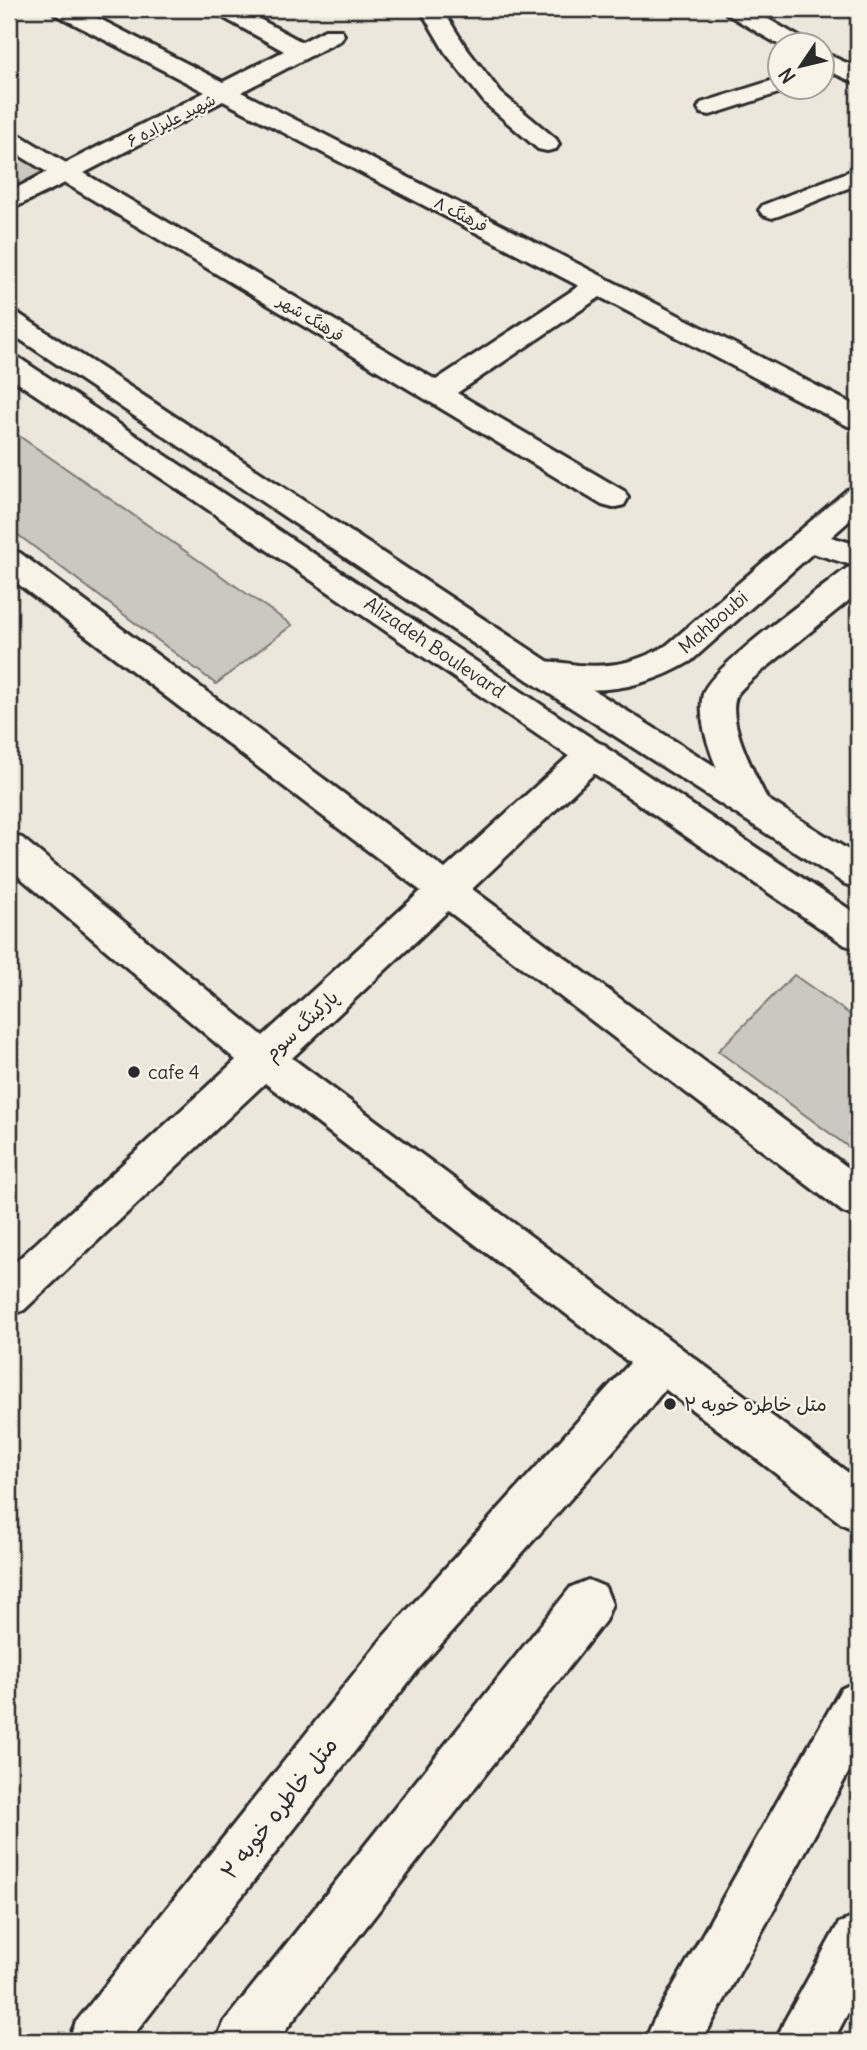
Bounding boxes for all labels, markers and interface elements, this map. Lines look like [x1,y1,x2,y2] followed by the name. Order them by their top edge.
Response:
[766,32,836,102] north arrow
[773,63,801,88] text: N
[123,89,219,151] street label: شهید علیزاده ۶
[431,192,491,236] street label: فرهنگ ۸
[273,289,348,346] street label: فرهنگ شهر
[673,585,753,659] street label: Mahboubi
[360,591,510,703] street label: Alizadeh Boulevard
[259,985,345,1067] street label: پارکینگ سوم
[148,1060,200,1084] place label: cafe 4
[126,1064,142,1080] marker: cafe 4
[684,1392,827,1416] place label: متل خاطره خوبه ۲
[662,1396,678,1412] marker: متل خاطره خوبه ۲
[214,1731,343,1885] street label: متل خاطره خوبه ۲

